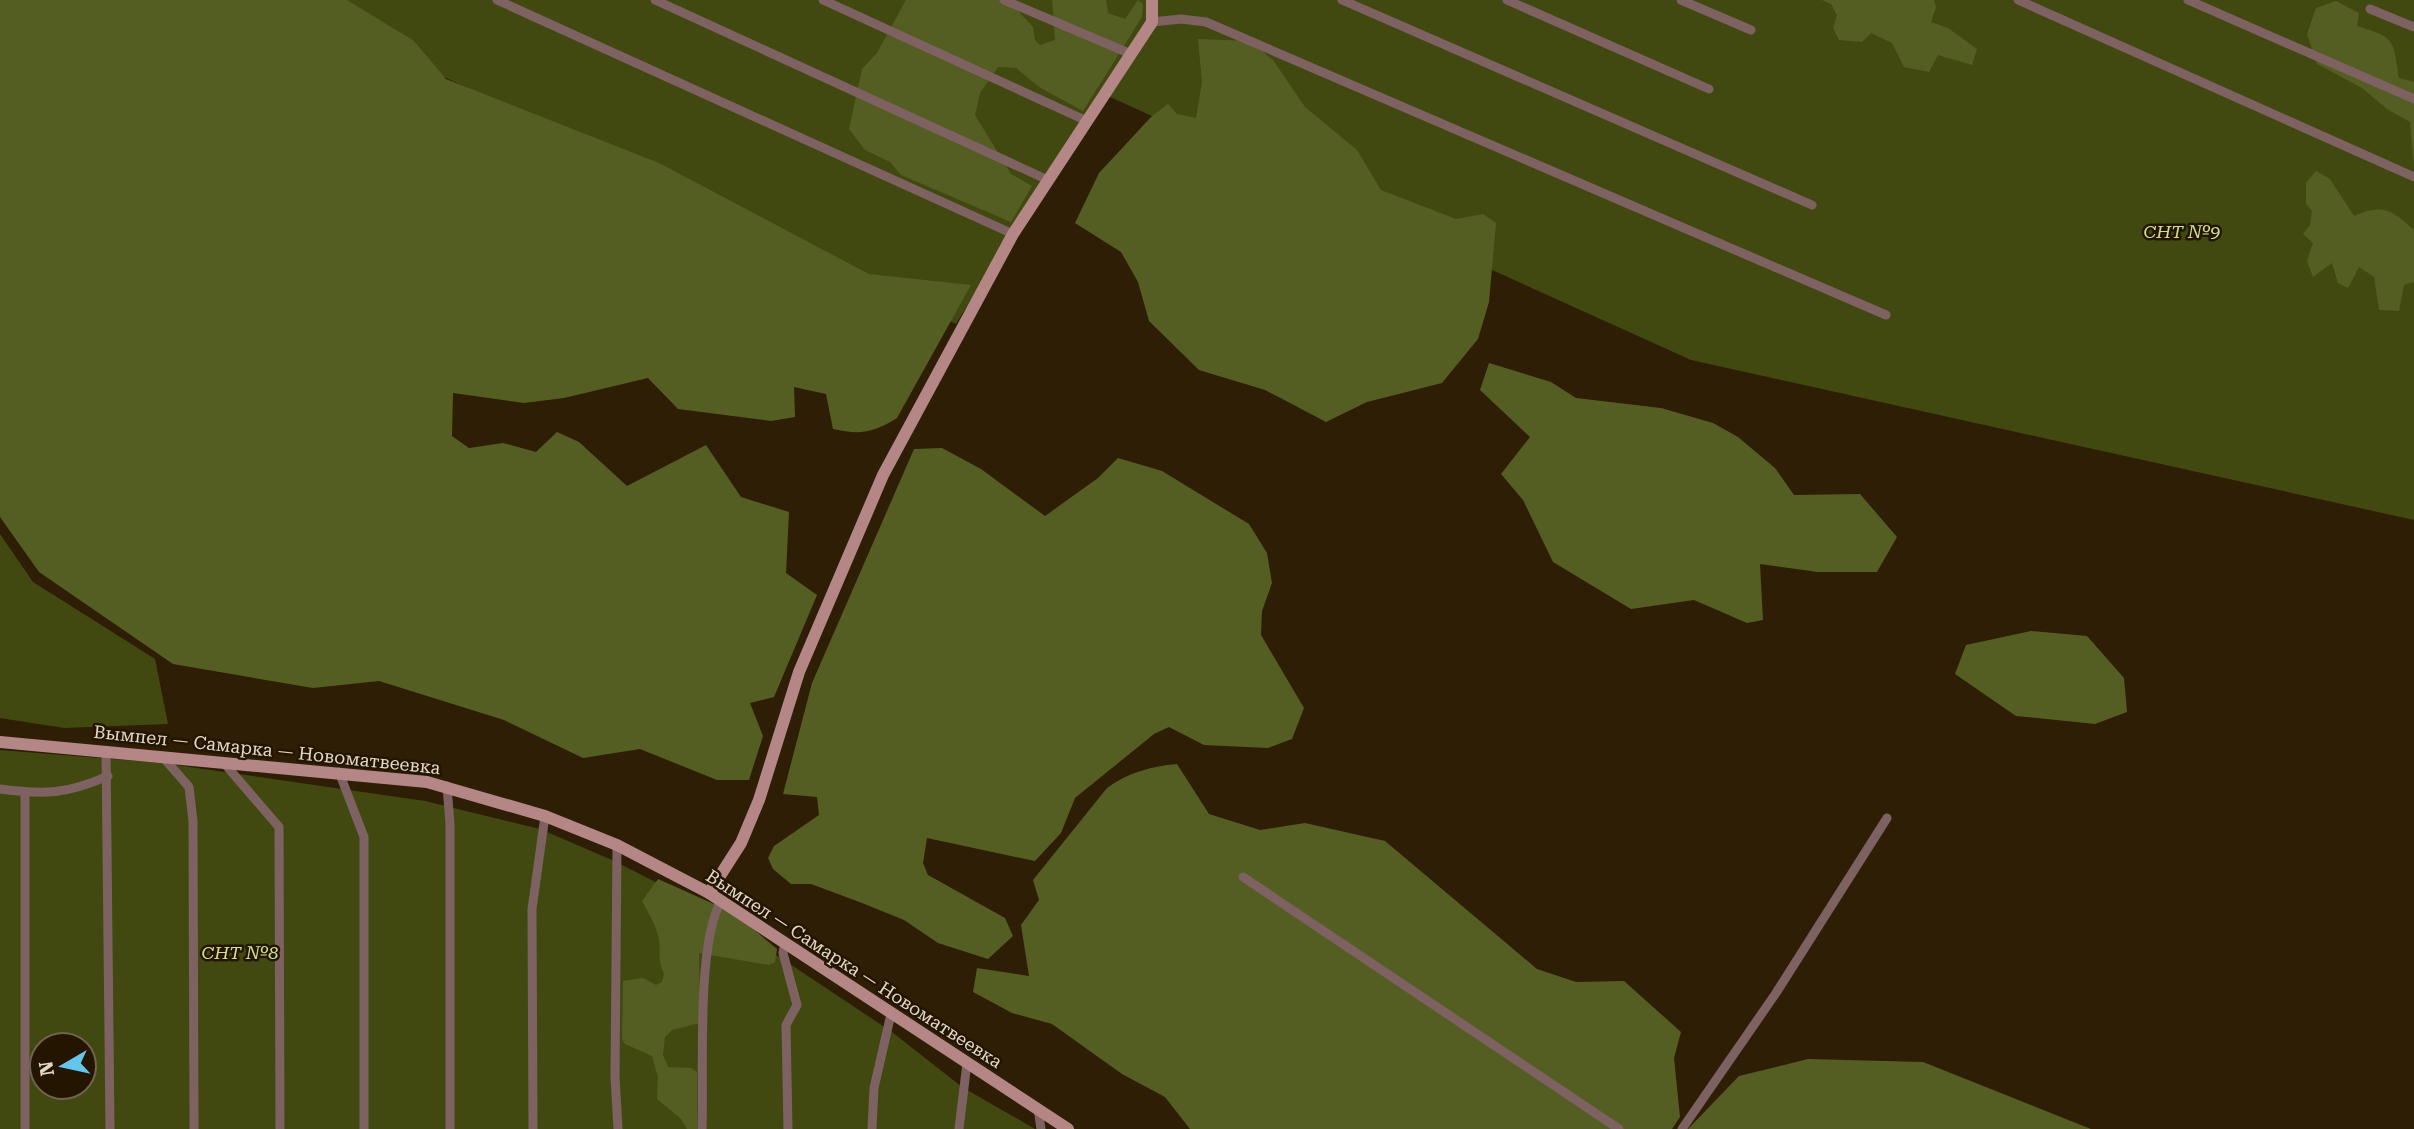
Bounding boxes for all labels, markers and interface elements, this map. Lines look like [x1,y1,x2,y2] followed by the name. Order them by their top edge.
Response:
[2144,221,2220,242] park label: СНТ №9
[93,721,442,778] street label: Вымпел — Самарка — Новоматвеевка
[702,865,1006,1072] street label: Вымпел — Самарка — Новоматвеевка
[202,942,278,963] park label: СНТ №8
[28,1031,98,1101] north arrow
[34,1059,59,1078] text: N

